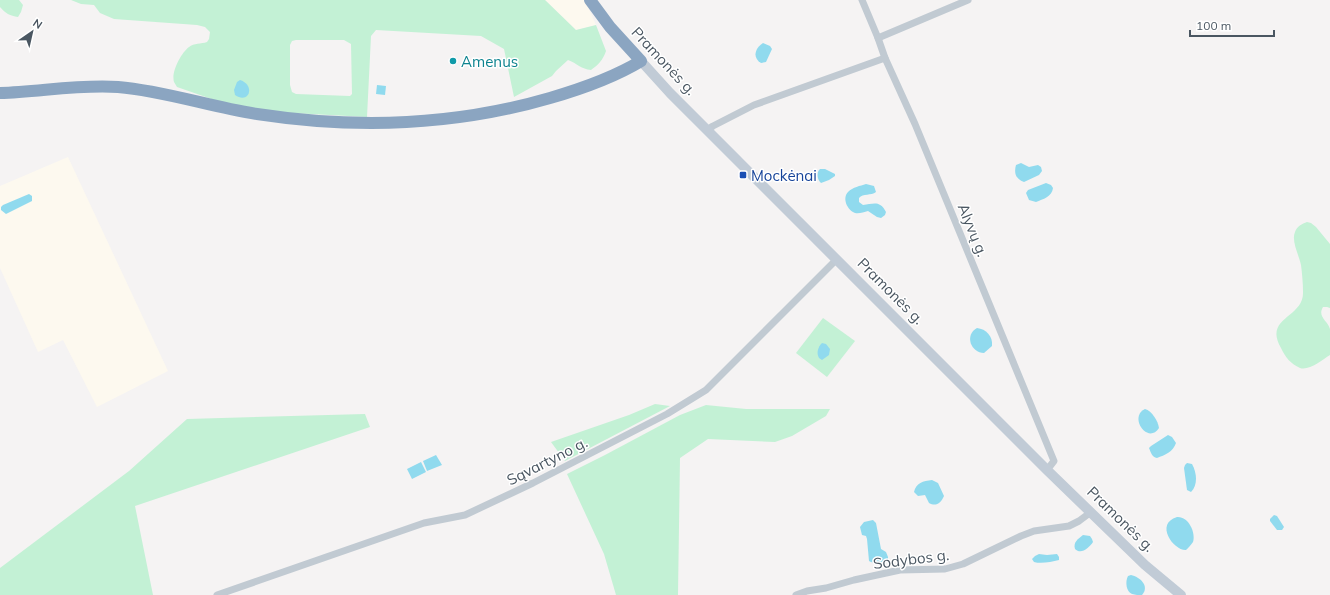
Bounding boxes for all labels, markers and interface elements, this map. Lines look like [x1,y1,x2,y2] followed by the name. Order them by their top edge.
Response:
[12,12,52,52] north arrow
[1190,12,1274,38] scale bar
[30,16,45,32] text: N
[1196,18,1231,33] text: 100 m
[628,23,700,99] street label: Pramonės g.
[461,52,518,71] place label: Amenus
[448,56,458,66] marker: Amenus
[751,166,817,185] place label: Mockėnai
[738,170,748,180] marker: Mockėnai
[954,201,992,259] street label: Alyvų g.
[854,254,928,328] street label: Pramonės g.
[503,433,591,489] street label: Sąvartyno g.
[1083,482,1159,556] street label: Pramonės g.
[872,545,950,573] street label: Sodybos g.

